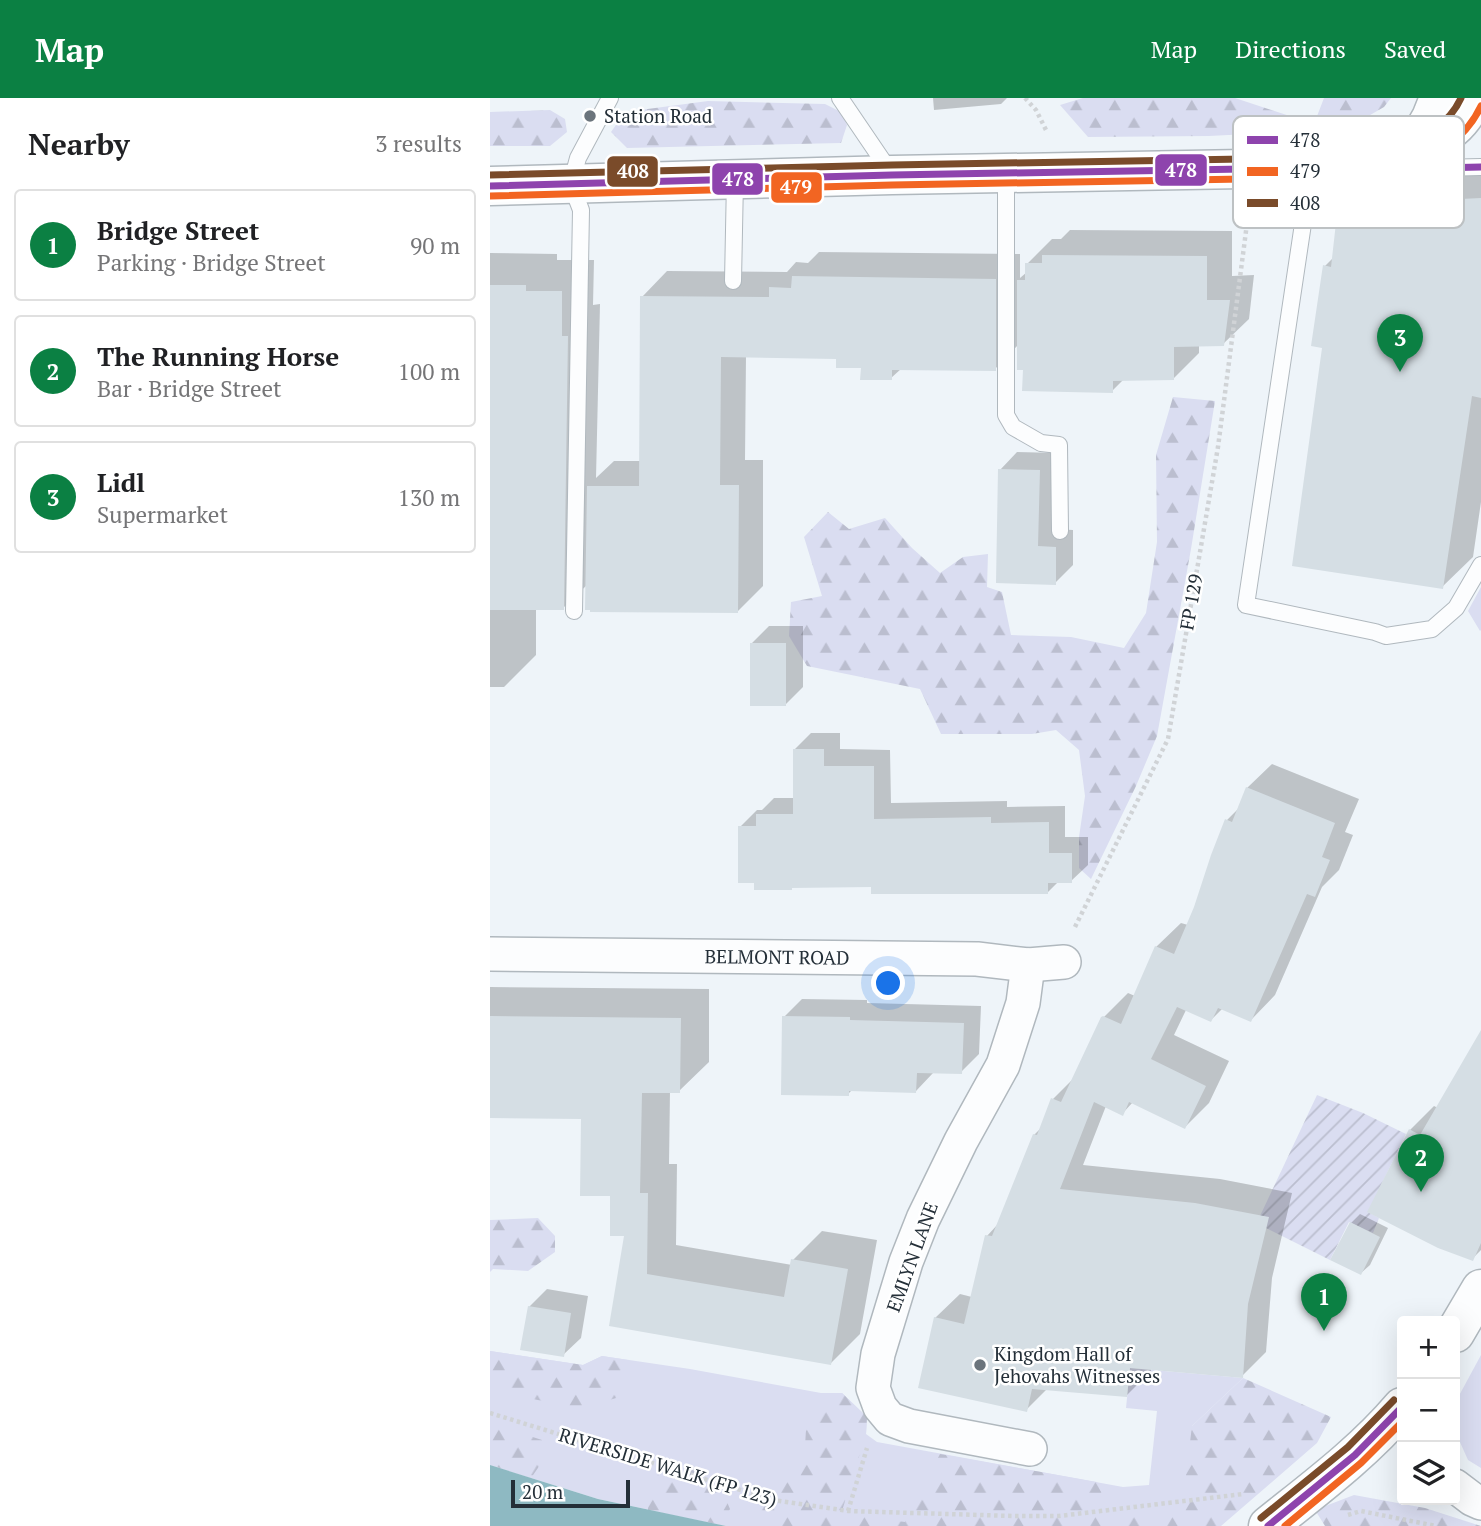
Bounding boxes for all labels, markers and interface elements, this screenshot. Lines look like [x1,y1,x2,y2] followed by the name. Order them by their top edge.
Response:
[35,28,104,71] text: Map
[1151,33,1197,65] text: Map
[1235,33,1346,65] text: Directions
[1384,33,1446,65] text: Saved
[604,103,713,128] place label: Station Road
[582,108,598,124] marker: Station Road
[1233,116,1464,228] legend
[28,124,130,164] text: Nearby
[1290,127,1320,152] text: 478
[375,128,462,159] text: 3 results
[1154,153,1208,187] line badge: 478
[606,155,659,188] line badge: 408
[1165,157,1197,182] text: 478
[617,158,649,183] text: 408
[1290,158,1320,183] text: 479
[711,162,764,196] line badge: 478
[722,166,754,191] text: 478
[770,171,823,204] line badge: 479
[780,174,812,199] text: 479
[1290,190,1320,215] text: 408
[97,213,259,247] text: Bridge Street
[47,230,60,261] text: 1
[410,230,460,261] text: 90 m
[97,247,326,278] text: Parking · Bridge Street
[1377,314,1423,372] pin: 3
[97,339,339,373] text: The Running Horse
[47,356,60,387] text: 2
[398,356,460,387] text: 100 m
[97,373,282,404] text: Bar · Bridge Street
[97,465,145,499] text: Lidl
[47,482,60,513] text: 3
[398,482,460,513] text: 130 m
[97,499,228,530] text: Supermarket
[1173,572,1208,632] street label: FP 129
[704,943,850,970] street label: BELMONT ROAD
[871,966,905,1000] your location
[1398,1134,1444,1192] pin: 2
[880,1198,943,1315] street label: EMLYN LANE
[1301,1273,1347,1331] pin: 1
[1397,1316,1460,1505] map controls
[1397,1316,1460,1379] button: +
[994,1341,1160,1388] place label: Kingdom Hall of Jehovahs Witnesses
[972,1357,988,1373] marker: Kingdom Hall of Jehovahs Witnesses
[1397,1379,1460,1442] button: −
[556,1421,780,1512] street label: RIVERSIDE WALK (FP 123)
[1397,1442,1460,1505] button: layers
[511,1477,630,1509] scale bar
[522,1479,563,1504] text: 20 m

